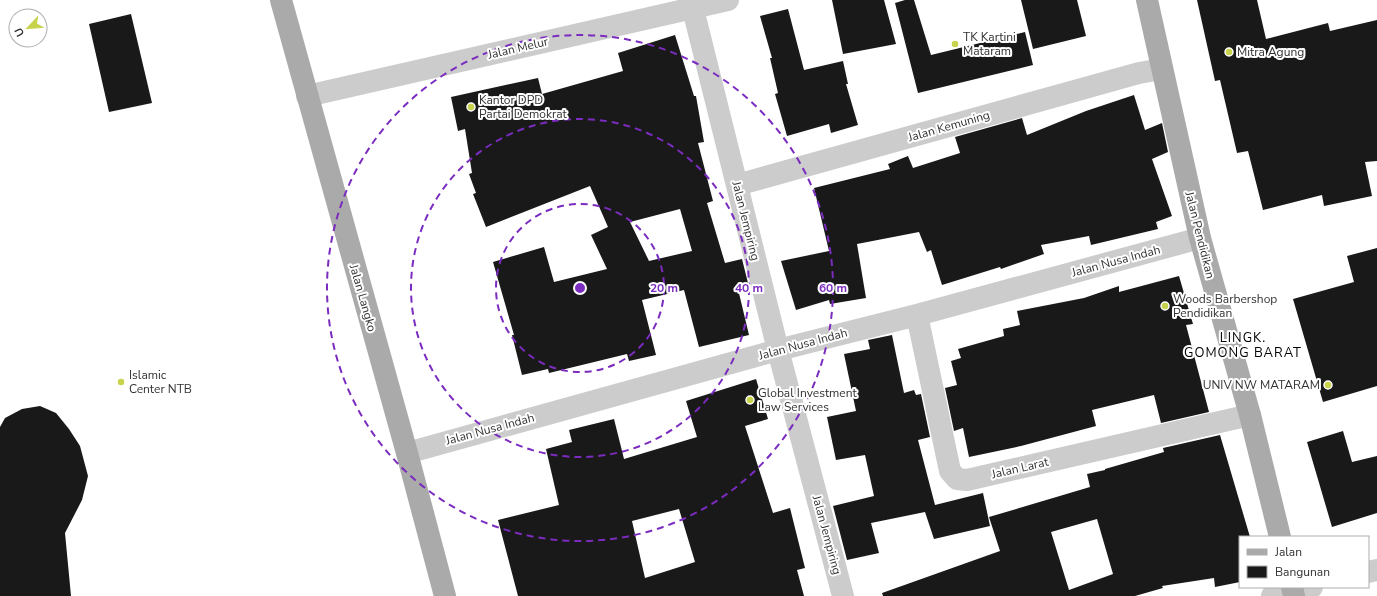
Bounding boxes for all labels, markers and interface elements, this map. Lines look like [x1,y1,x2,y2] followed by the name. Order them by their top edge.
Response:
[8,8,48,48] north arrow
[11,25,28,39] text: U
[963,29,1016,59] place label: TK Kartini Mataram
[485,33,550,63] street label: Jalan Melur
[950,39,960,49] marker: TK Kartini Mataram
[1237,44,1304,60] place label: Mitra Agung
[1224,47,1234,57] marker: Mitra Agung
[479,92,568,122] place label: Kantor DPD Partai Demokrat
[466,102,476,112] marker: Kantor DPD Partai Demokrat
[905,107,992,146] street label: Jalan Kemuning
[728,179,764,262] street label: Jalan Jempiring
[1181,189,1219,280] street label: Jalan Pendidikan
[1069,242,1162,281] street label: Jalan Nusa Indah
[345,262,380,334] street label: Jalan Langko
[650,280,678,296] text: 20 m
[735,280,763,296] text: 40 m
[819,280,847,296] text: 60 m
[573,281,587,295] centre of rings
[1173,291,1277,321] place label: Woods Barbershop Pendidikan
[1160,301,1170,311] marker: Woods Barbershop Pendidikan
[756,325,849,364] street label: Jalan Nusa Indah
[1184,329,1302,362] district label: LINGK. GOMONG BARAT
[129,367,192,397] place label: Islamic Center NTB
[116,377,126,387] marker: Islamic Center NTB
[1203,377,1320,393] place label: UNIV NW MATARAM
[1323,380,1333,390] marker: UNIV NW MATARAM
[758,385,858,415] place label: Global Investment Law Services
[745,395,755,405] marker: Global Investment Law Services
[443,410,536,449] street label: Jalan Nusa Indah
[989,454,1051,483] street label: Jalan Larat
[808,493,845,576] street label: Jalan Jempiring
[1239,536,1369,588] legend
[1274,544,1302,560] text: Jalan
[1275,564,1330,580] text: Bangunan

